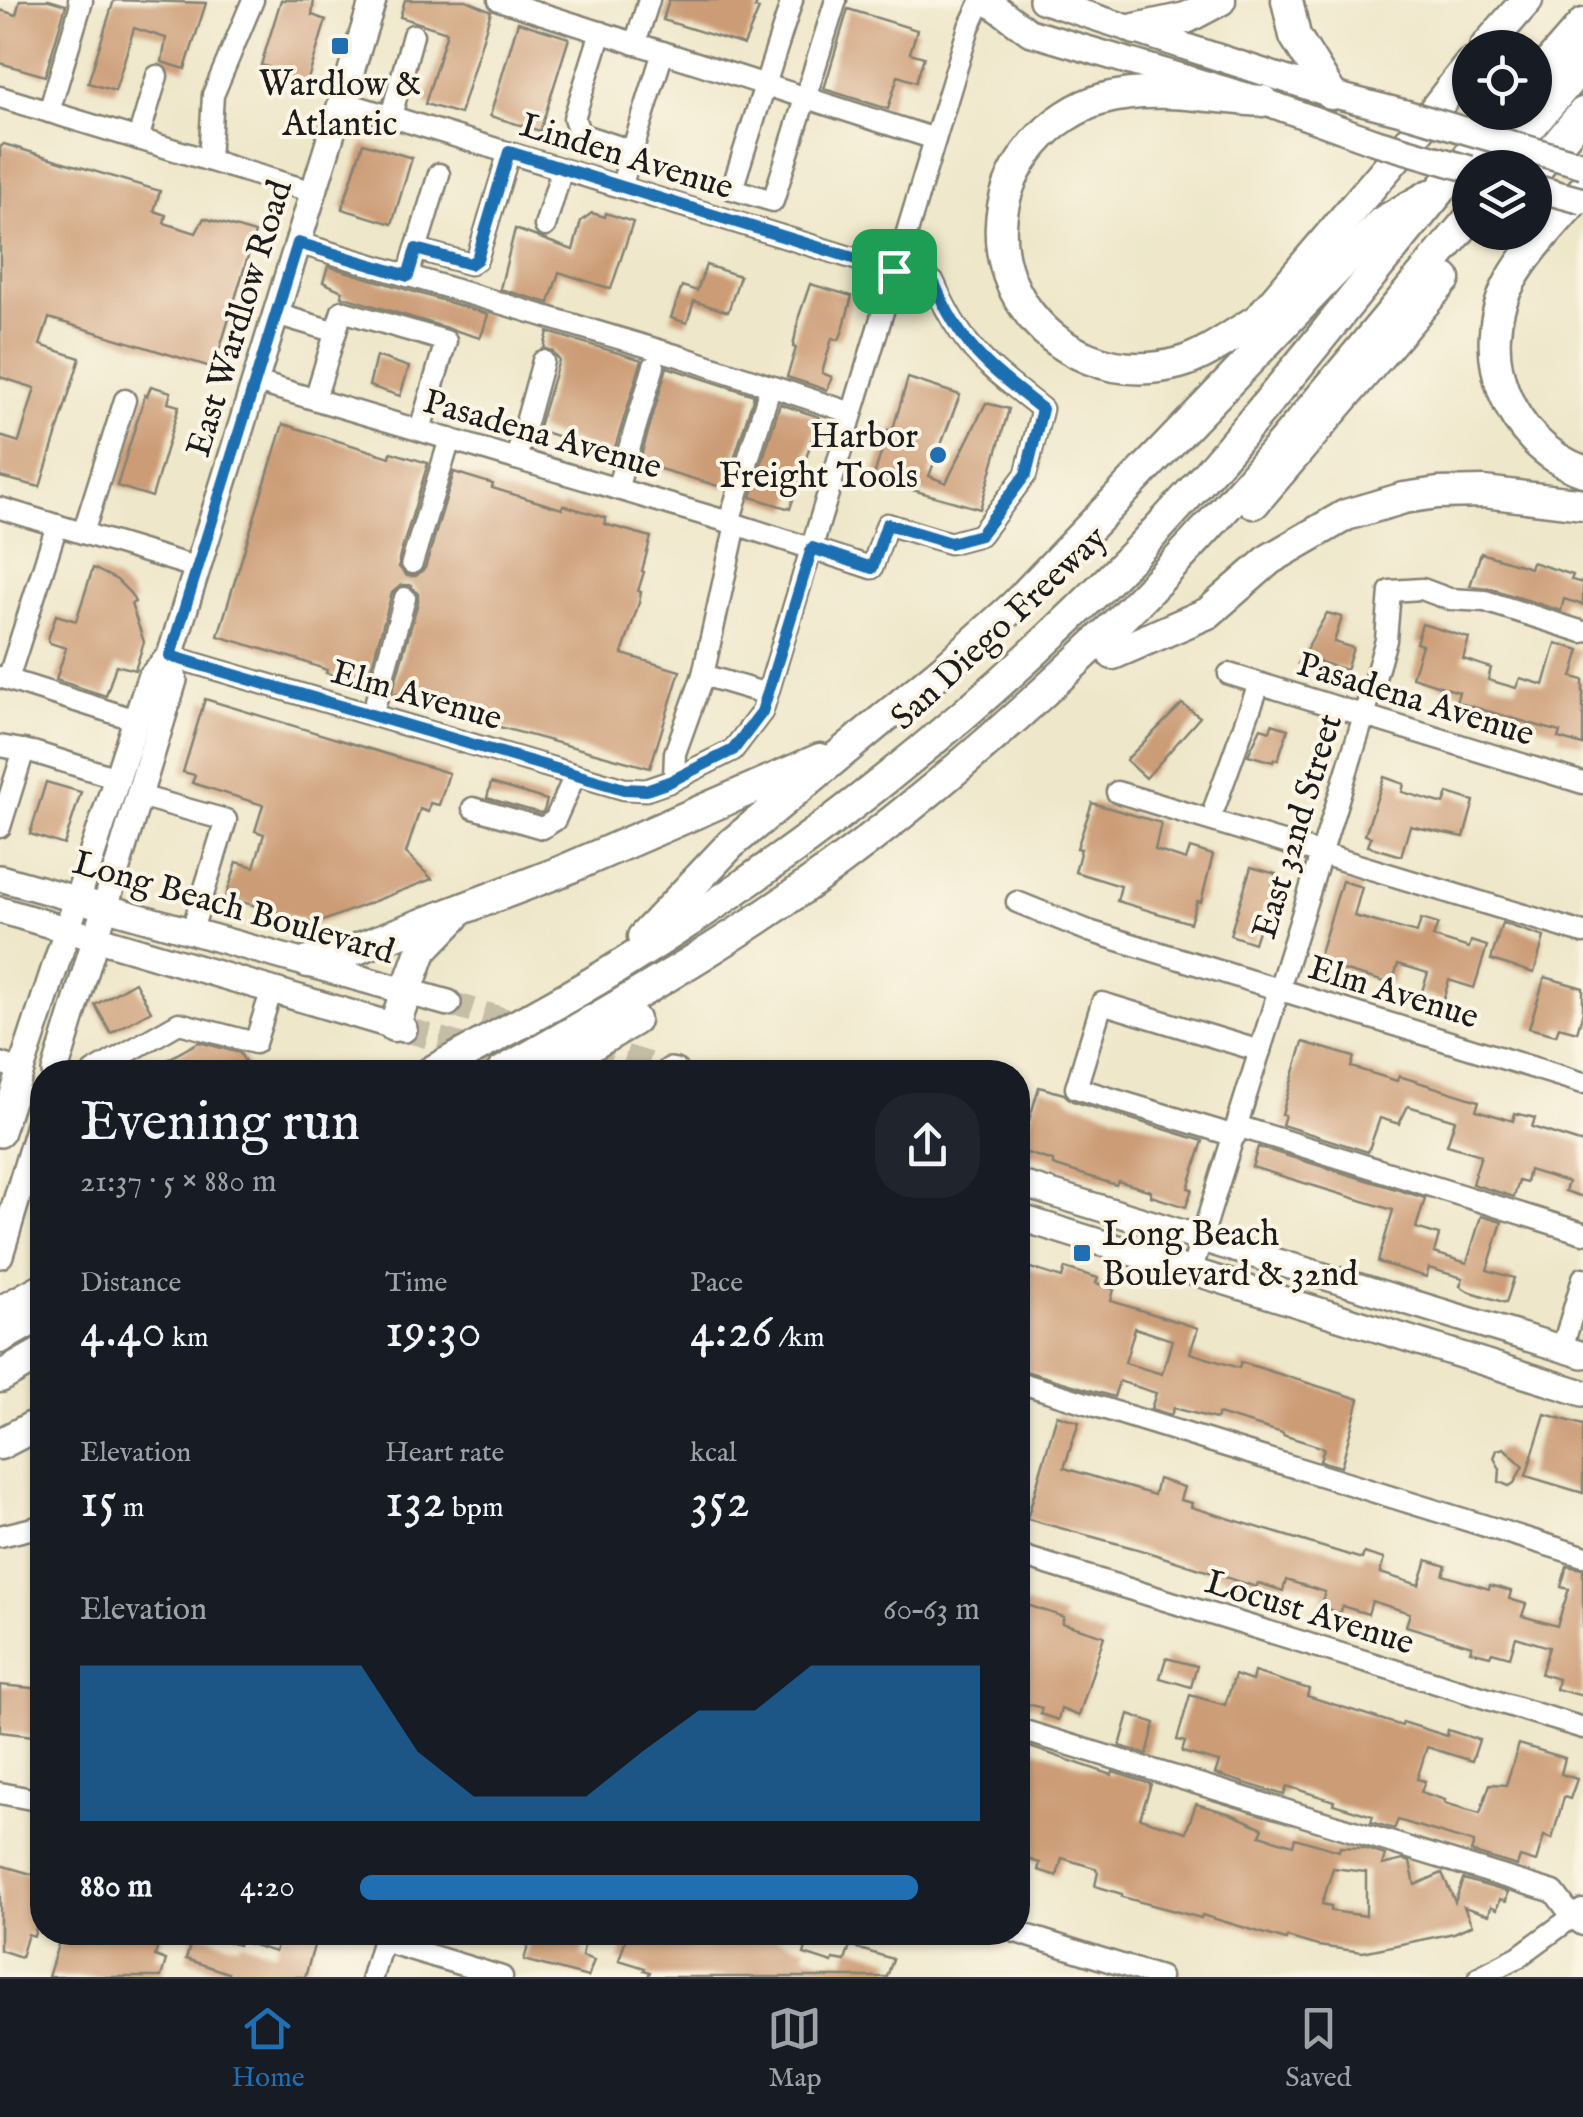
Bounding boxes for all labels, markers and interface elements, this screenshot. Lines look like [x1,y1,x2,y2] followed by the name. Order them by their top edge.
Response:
[1452,30,1552,250] map controls
[1452,30,1552,130] button: locate
[329,35,351,57] marker: Wardlow & Atlantic
[259,63,421,148] place label: Wardlow & Atlantic
[514,104,738,211] street label: Linden Avenue
[1452,150,1552,250] button: layers
[177,175,304,462] street label: East Wardlow Road
[852,229,937,314] pin
[867,244,922,299] icon: arrive
[418,380,667,491] street label: Pasadena Avenue
[719,415,918,500] place label: Harbor Freight Tools
[927,444,949,466] marker: Harbor Freight Tools
[882,516,1118,741] street label: San Diego Freeway
[1291,643,1539,758] street label: Pasadena Avenue
[326,651,507,742] street label: Elm Avenue
[1243,709,1354,945] street label: East 32nd Street
[67,841,400,976] street label: Long Beach Boulevard
[1303,946,1484,1041] street label: Elm Avenue
[80,1089,360,1159] text: Evening run
[875,1093,980,1198] button: share
[80,1162,277,1203] text: 21:37 · 5 × 880 m
[1102,1213,1358,1298] place label: Long Beach Boulevard & 32nd
[1071,1242,1093,1264] marker: Long Beach Boulevard & 32nd
[80,1266,181,1301] text: Distance
[385,1266,447,1301] text: Time
[690,1266,743,1301] text: Pace
[80,1301,166,1364] text: 4.40
[385,1301,482,1364] text: 19:30
[690,1301,772,1364] text: 4:26
[166,1321,209,1356] text: km
[772,1321,825,1356] text: /km
[80,1436,191,1471] text: Elevation
[385,1436,504,1471] text: Heart rate
[690,1436,737,1471] text: kcal
[80,1471,117,1534] text: 15
[385,1471,446,1534] text: 132
[690,1471,750,1534] text: 352
[117,1491,145,1526] text: m
[446,1491,504,1526] text: bpm
[1199,1560,1419,1667] street label: Locust Avenue
[80,1590,207,1631] text: Elevation
[883,1590,980,1631] text: 60–63 m
[80,1867,153,1908] text: 880 m
[240,1867,295,1908] text: 4:20
[231,2001,305,2096] tab: Home
[767,2001,822,2096] tab: Map
[1285,2001,1352,2096] tab: Saved

